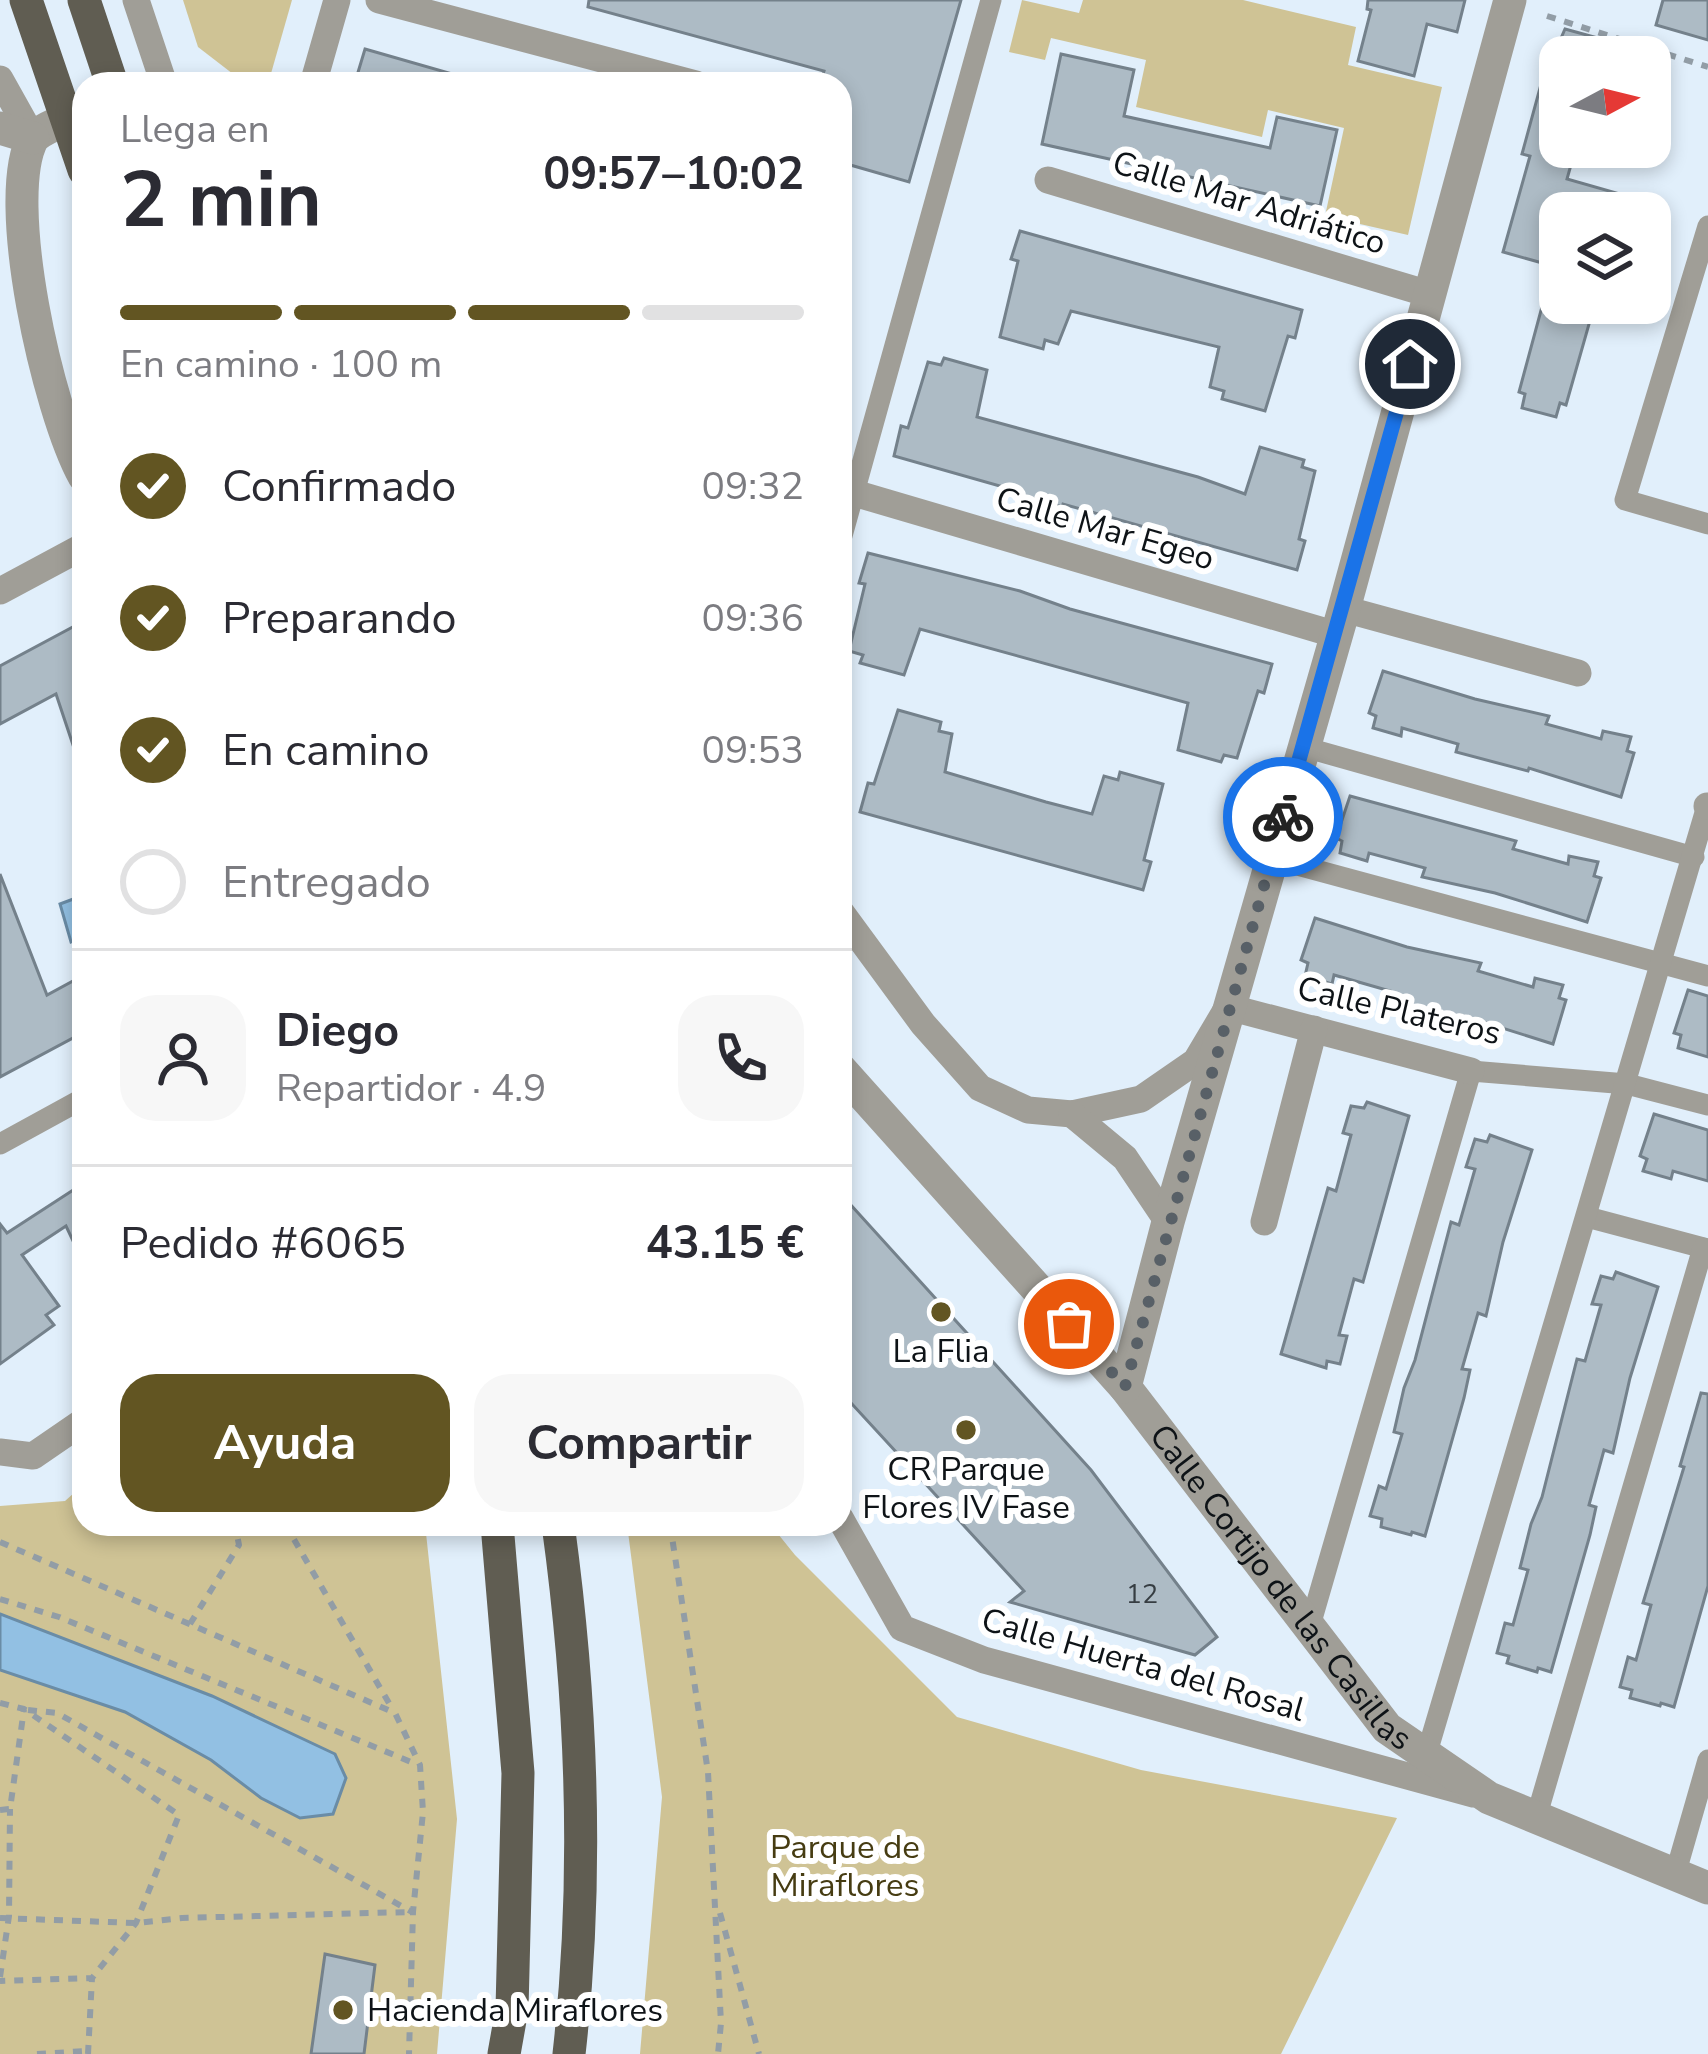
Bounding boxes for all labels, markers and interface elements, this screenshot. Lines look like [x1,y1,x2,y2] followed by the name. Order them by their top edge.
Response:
[1539,36,1671,168] north arrow
[1539,36,1671,324] map controls
[120,103,270,156] text: Llega en
[1107,140,1391,266] street label: Calle Mar Adriático
[543,144,804,205] text: 09:57–10:02
[120,147,322,254] text: 2 min
[1539,192,1671,324] button: layers
[1359,313,1461,415] pin
[1377,331,1443,397] icon: home
[120,338,442,391] text: En camino · 100 m
[120,453,186,519] icon: check
[222,456,456,517] text: Confirmado
[702,460,804,513] text: 09:32
[991,476,1219,582] street label: Calle Mar Egeo
[120,585,186,651] icon: check
[222,588,456,649] text: Preparando
[702,592,804,645] text: 09:36
[120,717,186,783] icon: check
[222,720,429,781] text: En camino
[702,724,804,777] text: 09:53
[1223,757,1343,877] courier
[1250,784,1316,850] icon: bike
[222,852,431,913] text: Entregado
[1293,966,1505,1056] street label: Calle Plateros
[120,995,246,1121] button: person
[678,995,804,1121] button: phone
[276,1001,399,1062] text: Diego
[276,1062,547,1115] text: Repartidor · 4.9
[120,1213,406,1274] text: Pedido #6065
[646,1213,804,1274] text: 43.15 €
[1018,1273,1120,1375] pin
[1036,1291,1102,1357] icon: bag
[928,1299,954,1325] marker: La Flia
[893,1329,989,1374] place label: La Flia
[120,1374,450,1512] button: Ayuda
[474,1374,804,1512] button: Compartir
[1139,1415,1421,1761] street label: Calle Cortijo de las Casillas
[953,1417,979,1443] marker: CR Parque Flores IV Fase
[862,1447,1070,1530] place label: CR Parque Flores IV Fase
[1126,1576,1158,1613] house number: 12
[976,1597,1310,1733] street label: Calle Huerta del Rosal
[770,1825,920,1908] park label: Parque de Miraflores
[367,1988,663,2033] place label: Hacienda Miraflores
[330,1997,356,2023] marker: Hacienda Miraflores

